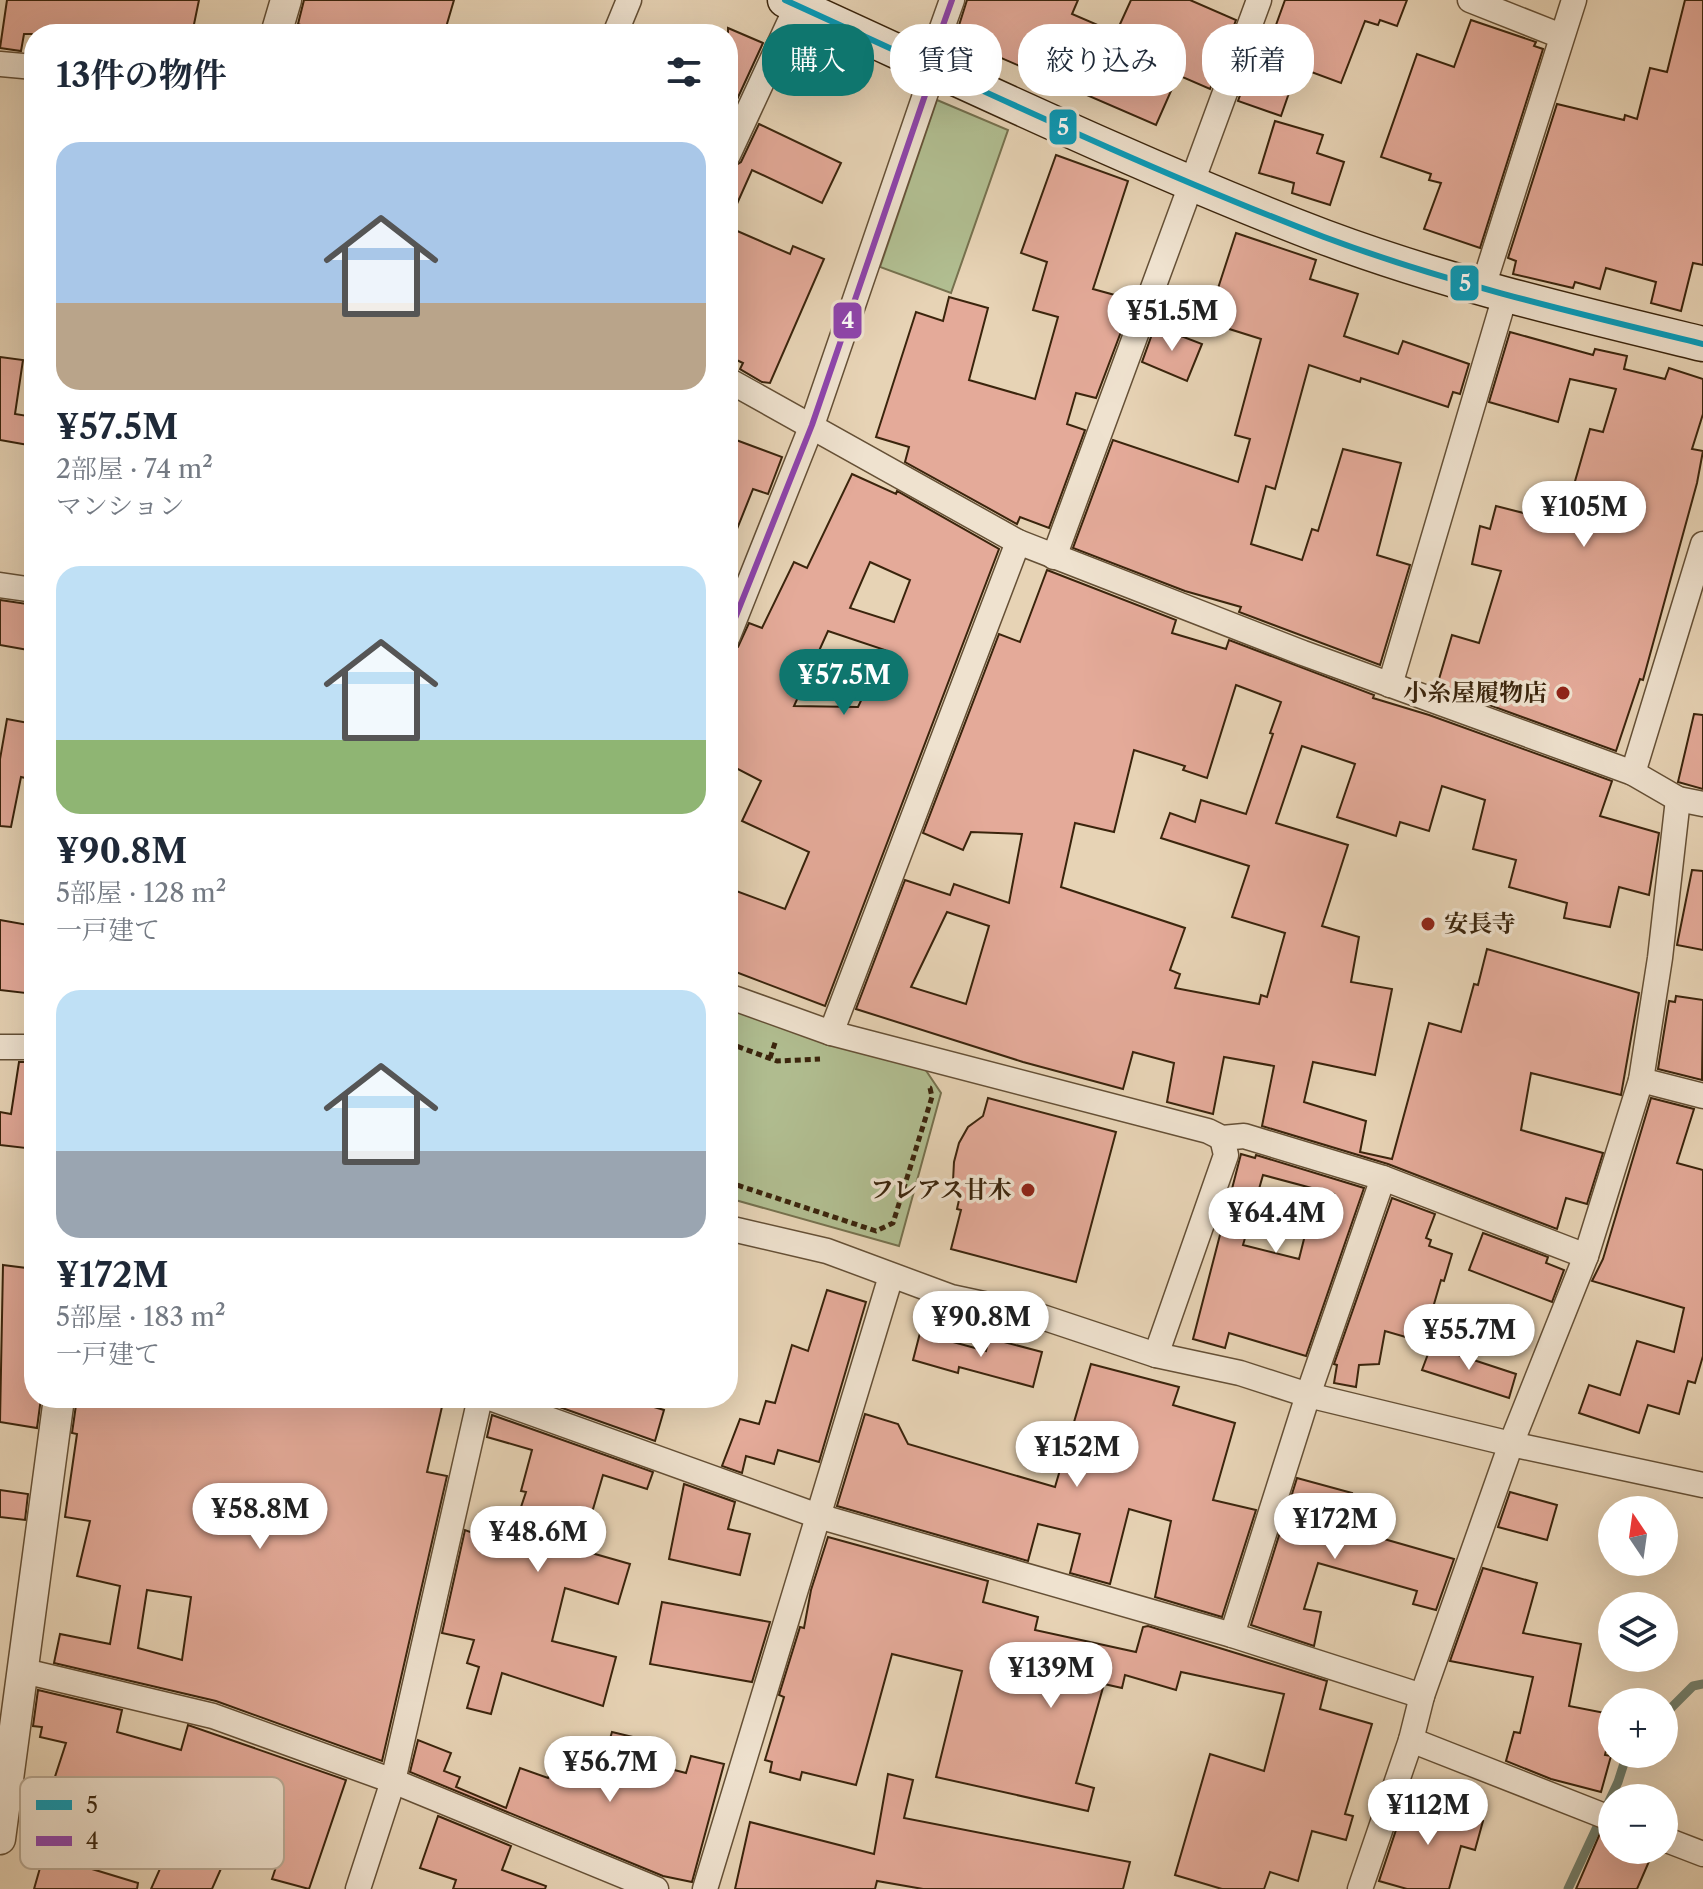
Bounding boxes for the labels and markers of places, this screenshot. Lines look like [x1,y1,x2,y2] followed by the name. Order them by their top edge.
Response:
[1107,285,1237,353] pin: ¥51.5M
[1528,481,1640,549] pin: ¥105M
[779,649,909,717] pin: ¥57.5M
[1403,678,1547,707] place label: 小糸屋履物店
[1554,684,1572,702] marker: 小糸屋履物店
[1444,909,1516,938] place label: 安長寺
[1419,915,1437,933] marker: 安長寺
[870,1175,1012,1204] place label: フレアス甘木
[1019,1181,1037,1199] marker: フレアス甘木
[1211,1187,1341,1255] pin: ¥64.4M
[916,1291,1046,1359] pin: ¥90.8M
[1404,1304,1534,1372] pin: ¥55.7M
[1021,1421,1133,1489] pin: ¥152M
[195,1483,325,1551] pin: ¥58.8M
[1279,1493,1391,1561] pin: ¥172M
[473,1506,603,1574] pin: ¥48.6M
[995,1642,1107,1710] pin: ¥139M
[545,1736,675,1804] pin: ¥56.7M
[1372,1779,1484,1847] pin: ¥112M

